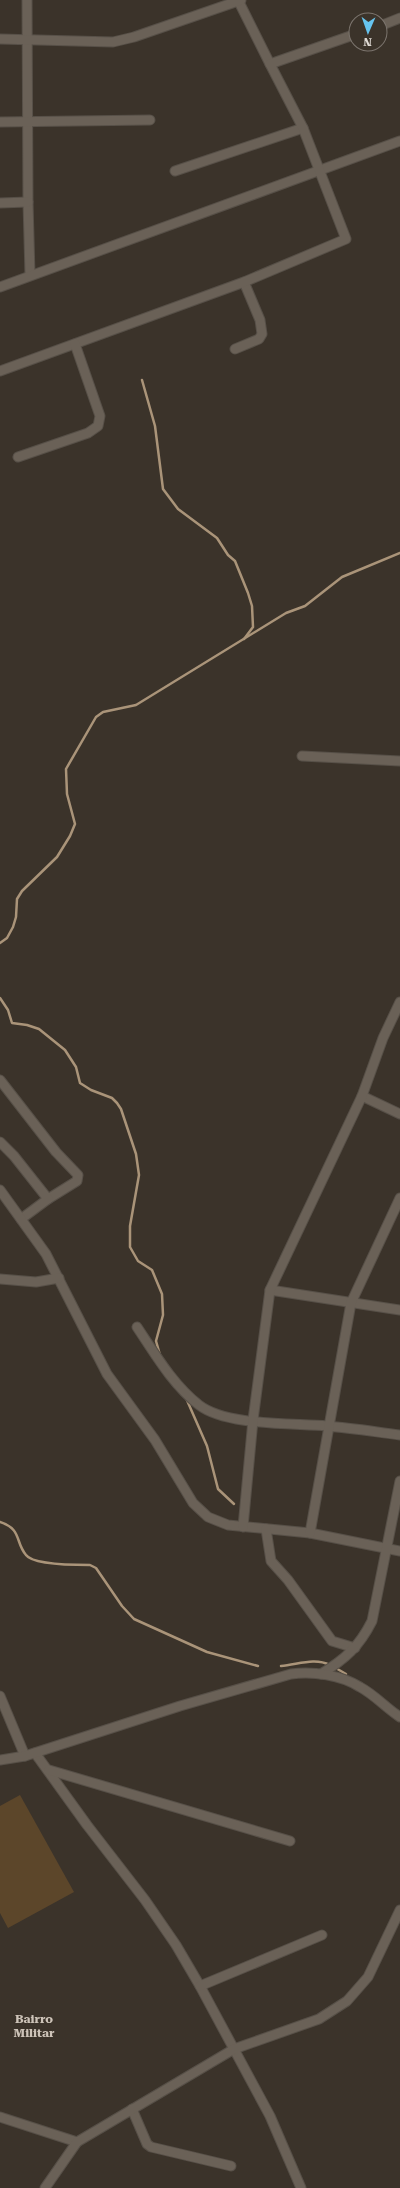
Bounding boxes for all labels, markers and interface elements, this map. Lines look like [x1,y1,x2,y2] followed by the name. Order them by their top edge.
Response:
[348,12,388,52] north arrow
[363,35,372,48] text: N
[14,2012,55,2040] district label: Bairro Militar

